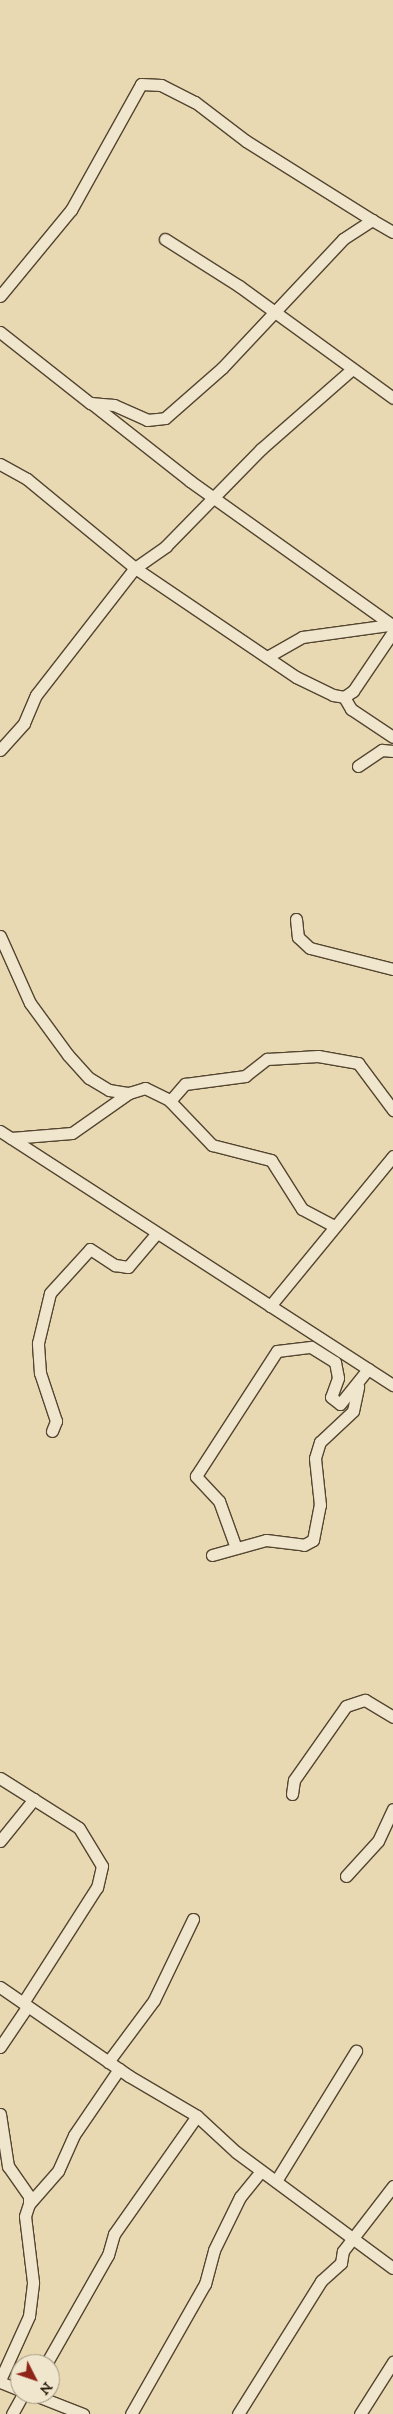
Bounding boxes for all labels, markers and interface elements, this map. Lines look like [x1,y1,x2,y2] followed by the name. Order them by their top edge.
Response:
[10,2354,60,2404] north arrow
[35,2378,56,2398] text: N

